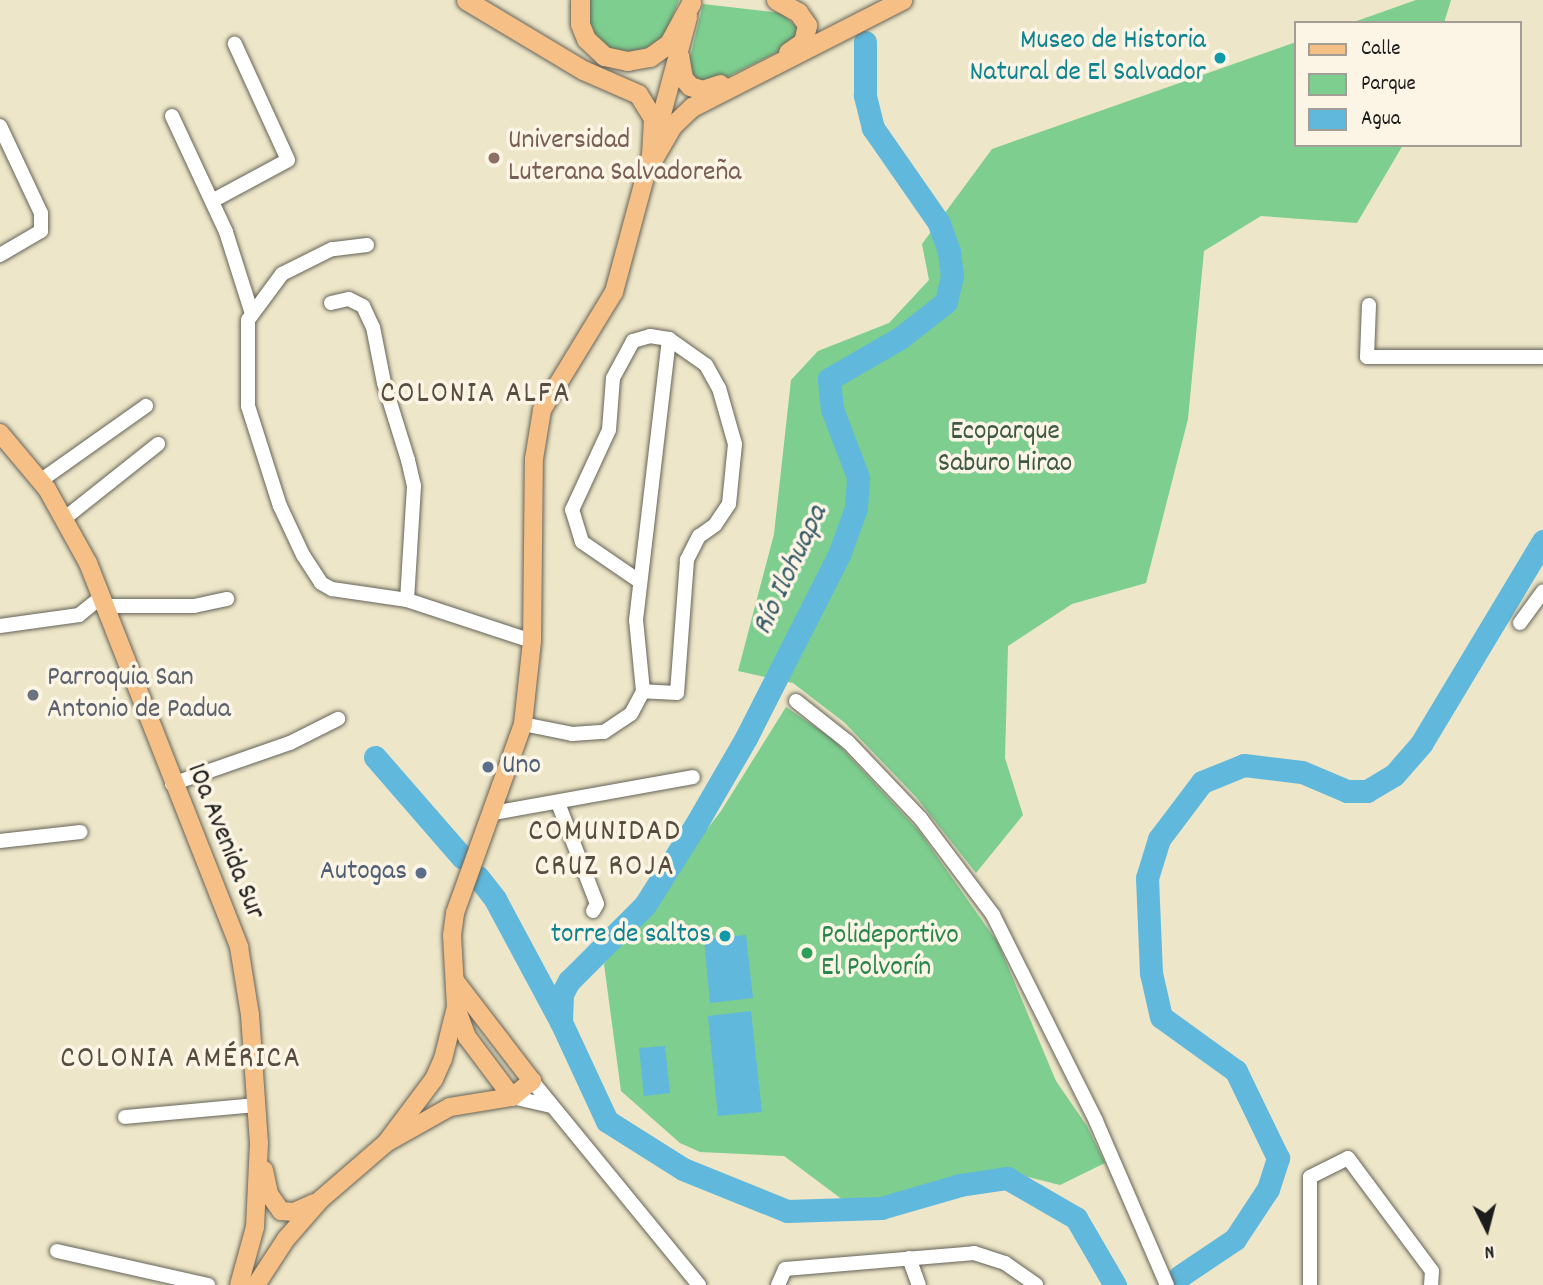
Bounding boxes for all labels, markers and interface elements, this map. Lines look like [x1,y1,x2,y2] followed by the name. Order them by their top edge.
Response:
[1294,21,1522,147] legend
[969,25,1206,91] place label: Museo de Historia Natural de El Salvador
[1361,35,1400,65] text: Calle
[1212,50,1228,66] marker: Museo de Historia Natural de El Salvador
[1361,70,1416,100] text: Parque
[1361,105,1401,135] text: Agua
[508,125,741,191] place label: Universidad Luterana Salvadoreña
[486,150,502,166] marker: Universidad Luterana Salvadoreña
[382,378,570,414] district label: COLONIA ALFA
[938,416,1072,482] park label: Ecoparque Saburo Hirao
[746,501,838,641] water label: Río Ilohuapa
[47,662,231,728] place label: Parroquia San Antonio de Padua
[25,687,41,703] marker: Parroquia San Antonio de Padua
[502,750,541,784] place label: Uno
[177,759,271,925] street label: 10a Avenida Sur
[480,759,496,775] marker: Uno
[529,816,681,886] district label: COMUNIDAD CRUZ ROJA
[320,856,407,890] place label: Autogas
[413,865,429,881] marker: Autogas
[551,919,711,953] place label: torre de saltos
[821,920,959,986] place label: Polideportivo El Polvorín
[717,928,733,944] marker: torre de saltos
[799,945,815,961] marker: Polideportivo El Polvorín
[62,1043,300,1079] district label: COLONIA AMÉRICA
[1452,1194,1522,1264] north arrow
[1483,1236,1495,1264] text: N

